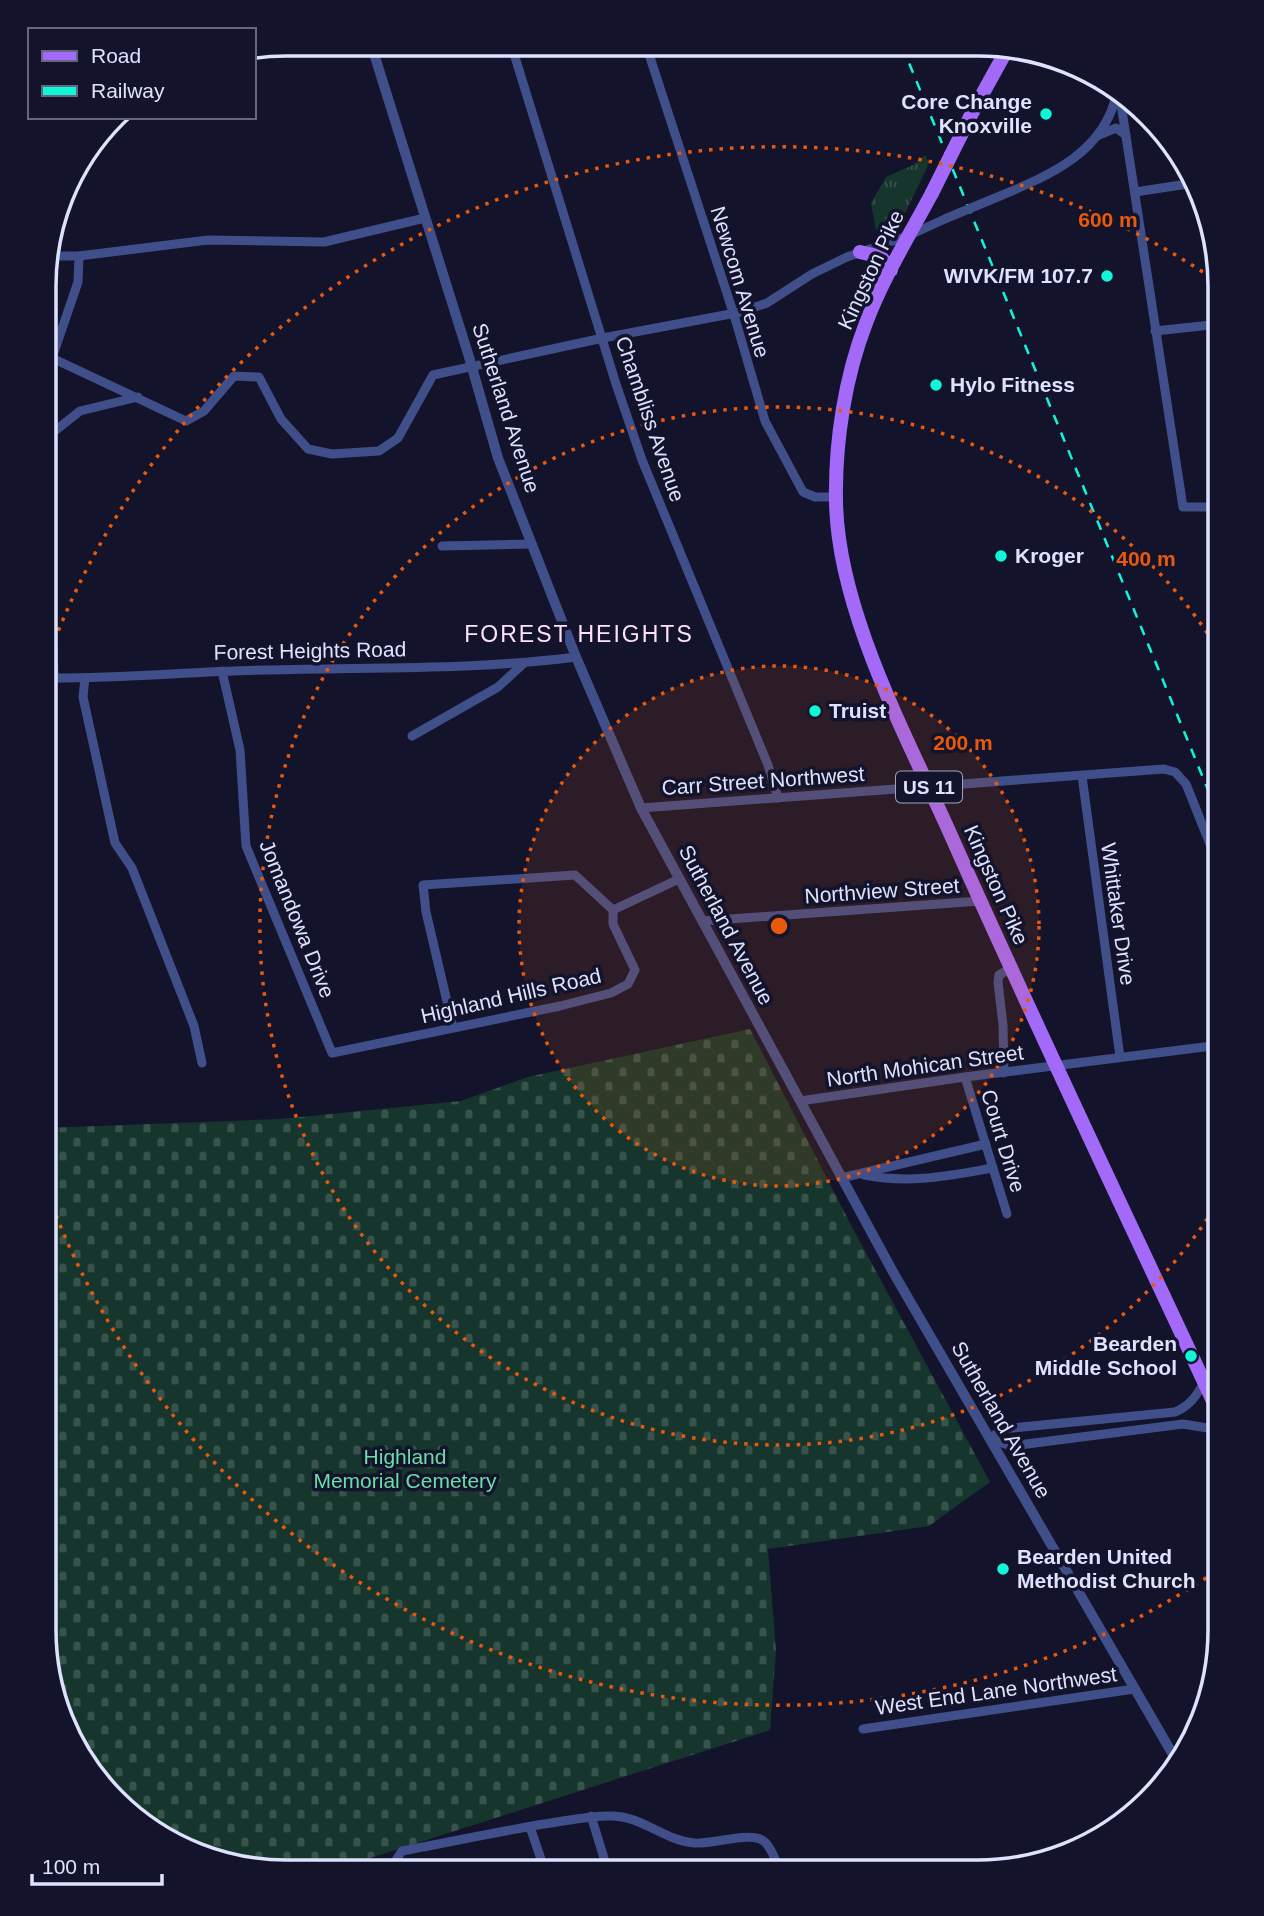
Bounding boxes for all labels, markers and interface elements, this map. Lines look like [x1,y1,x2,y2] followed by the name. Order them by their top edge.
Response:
[28,28,256,119] legend
[91,44,141,67] text: Road
[91,79,165,102] text: Railway
[901,90,1032,137] place label: Core Change Knoxville
[1038,106,1054,122] marker: Core Change Knoxville
[706,203,774,360] street label: Newcom Avenue
[833,207,908,333] street label: Kingston Pike
[1078,208,1138,231] text: 600 m
[944,264,1093,287] place label: WIVK/FM 107.7
[1099,268,1115,284] marker: WIVK/FM 107.7
[468,320,545,496] street label: Sutherland Avenue
[611,333,690,505] street label: Chambliss Avenue
[950,373,1075,396] place label: Hylo Fitness
[928,377,944,393] marker: Hylo Fitness
[1015,544,1084,567] place label: Kroger
[1116,547,1176,570] text: 400 m
[993,548,1009,564] marker: Kroger
[464,621,694,647] district label: FOREST HEIGHTS
[214,637,406,664] street label: Forest Heights Road
[829,699,886,722] place label: Truist
[807,703,823,719] marker: Truist
[933,731,993,754] text: 200 m
[661,762,865,799] street label: Carr Street Northwest
[896,772,962,802] road number: US 11
[960,821,1033,948] street label: Kingston Pike
[255,837,340,1001] street label: Jomandowa Drive
[675,841,778,1008] street label: Sutherland Avenue
[1097,841,1140,987] street label: Whittaker Drive
[804,874,960,907] street label: Northview Street
[767,914,791,938] centre of rings
[418,964,603,1027] street label: Highland Hills Road
[825,1040,1025,1091] street label: North Mohican Street
[977,1087,1030,1195] street label: Court Drive
[1035,1332,1177,1379] place label: Bearden Middle School
[947,1337,1056,1502] street label: Sutherland Avenue
[1183,1348,1199,1364] marker: Bearden Middle School
[313,1445,497,1492] park label: Highland Memorial Cemetery
[1017,1545,1196,1592] place label: Bearden United Methodist Church
[995,1561,1011,1577] marker: Bearden United Methodist Church
[874,1662,1118,1719] street label: West End Lane Northwest
[32,1842,161,1886] scale bar
[42,1855,100,1878] text: 100 m

